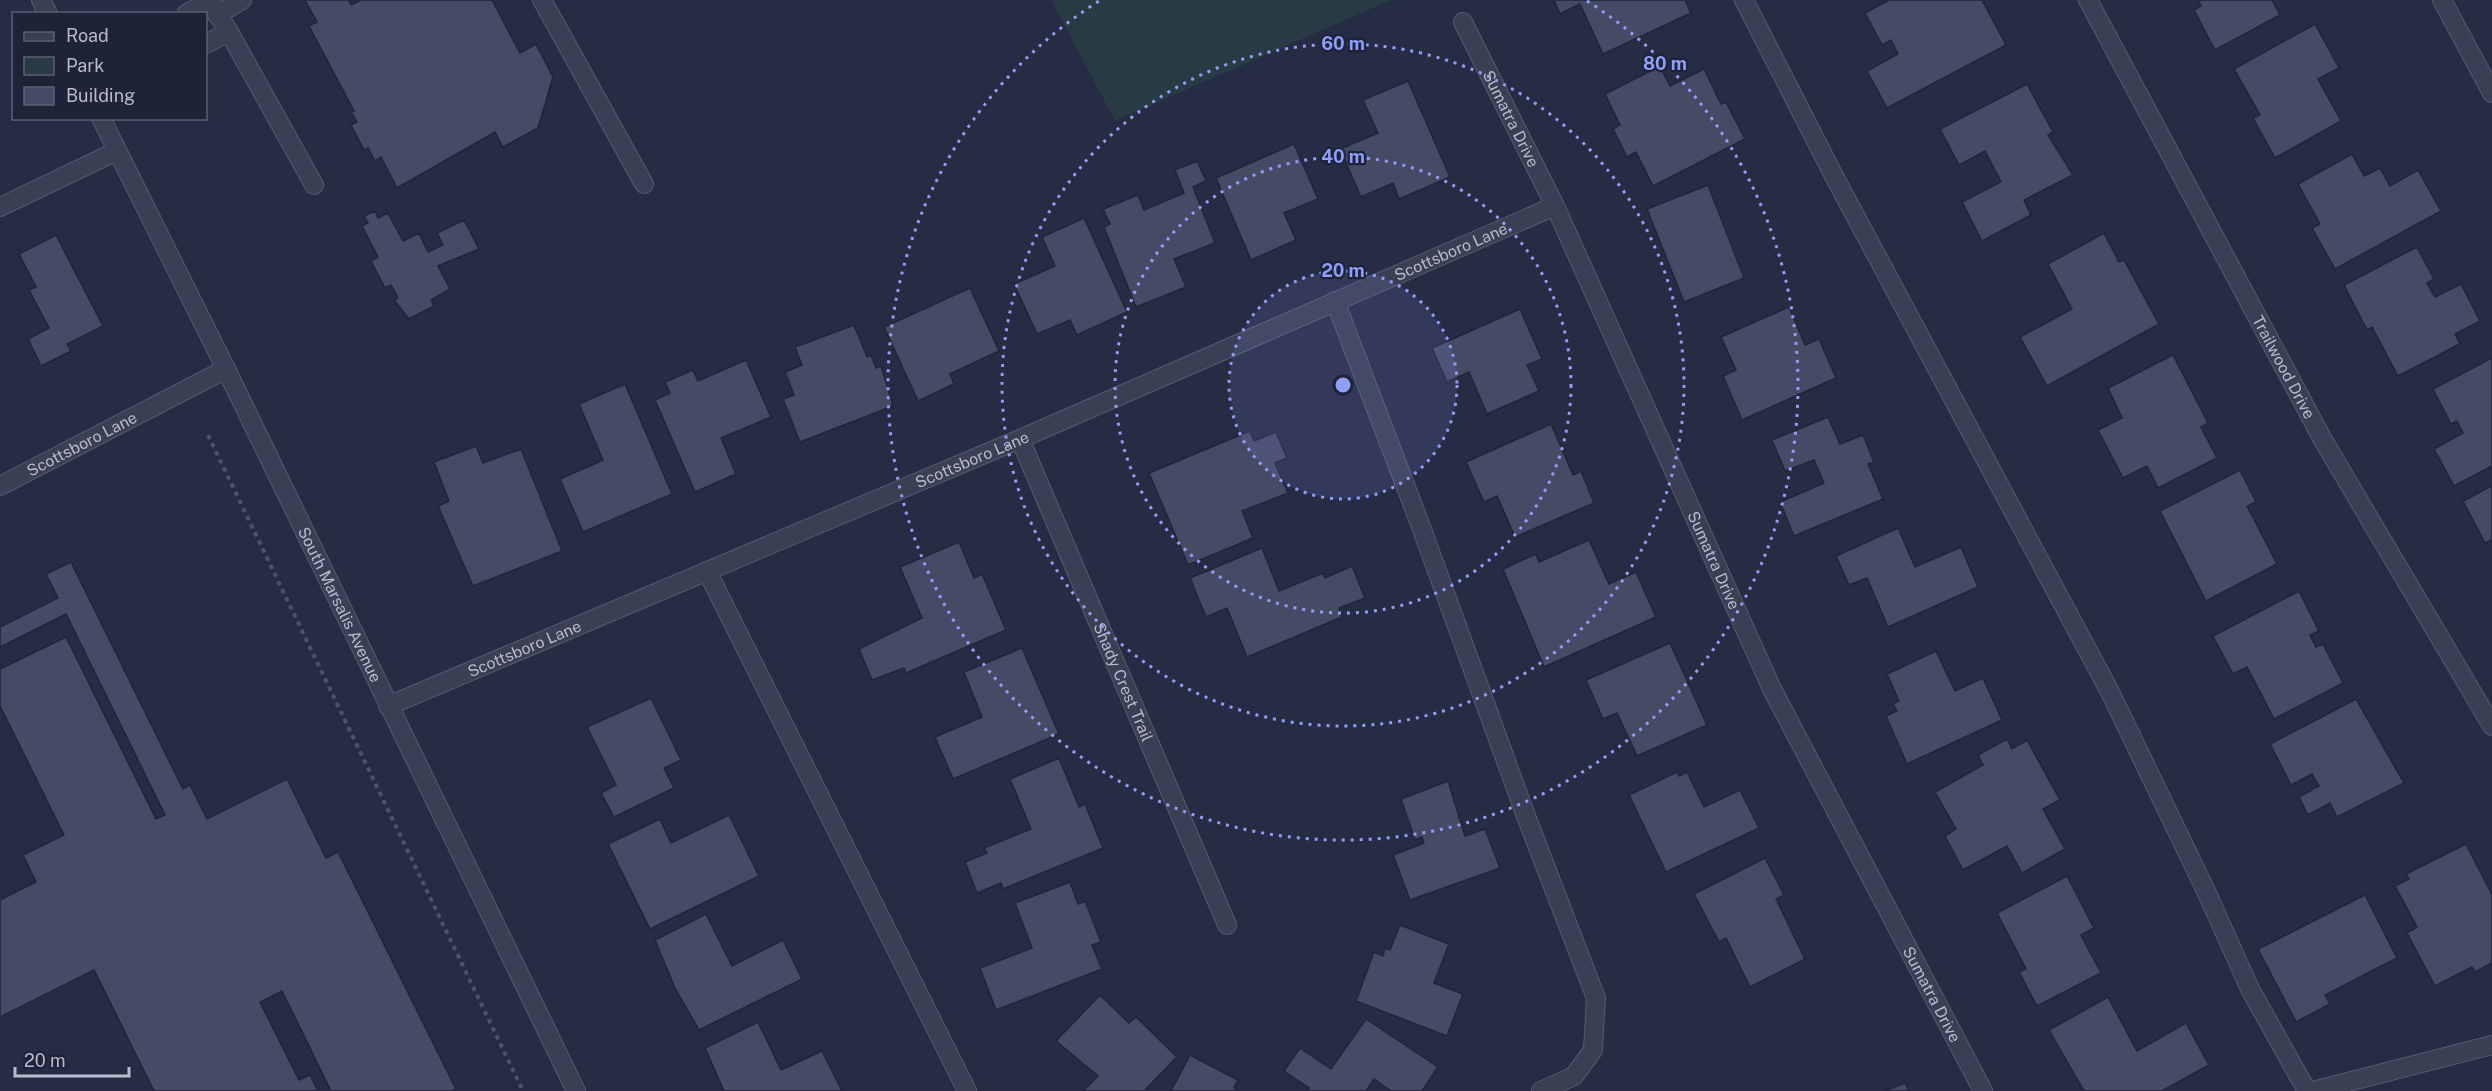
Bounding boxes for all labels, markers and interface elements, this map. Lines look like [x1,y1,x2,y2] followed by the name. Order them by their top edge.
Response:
[12,12,207,120] legend
[66,25,109,46] text: Road
[1321,33,1365,54] text: 60 m
[1643,53,1687,74] text: 80 m
[66,55,104,76] text: Park
[1479,67,1543,170] street label: Sumatra Drive
[66,85,135,106] text: Building
[1321,146,1365,167] text: 40 m
[1391,218,1510,284] street label: Scottsboro Lane
[1321,260,1365,281] text: 20 m
[2249,312,2319,422] street label: Trailwood Drive
[1333,375,1353,395] centre of rings
[23,407,140,480] street label: Scottsboro Lane
[912,427,1032,492] street label: Scottsboro Lane
[1684,508,1744,612] street label: Sumatra Drive
[294,524,386,685] street label: South Marsalis Avenue
[465,616,584,681] street label: Scottsboro Lane
[1090,619,1157,744] street label: Shady Crest Trail
[1899,943,1965,1046] street label: Sumatra Drive
[15,1040,129,1078] scale bar
[24,1050,66,1071] text: 20 m

